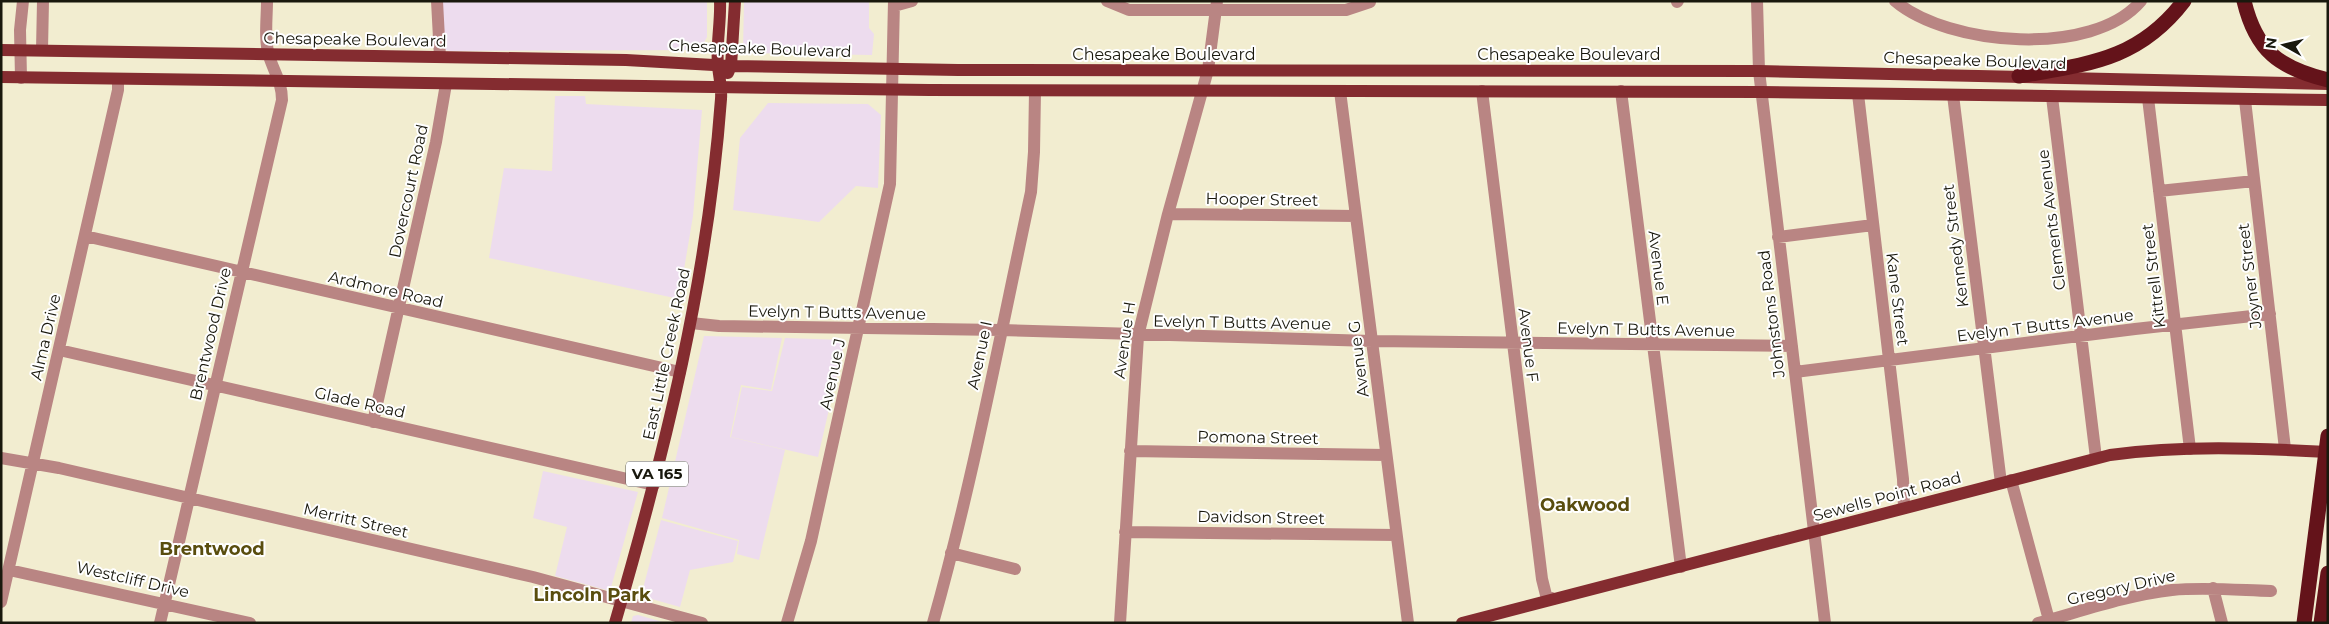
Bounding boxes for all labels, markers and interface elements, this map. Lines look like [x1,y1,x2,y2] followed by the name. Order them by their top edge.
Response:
[2259,20,2309,70] north arrow
[263,28,447,51] street label: Chesapeake Boulevard
[668,36,852,61] street label: Chesapeake Boulevard
[2261,36,2281,50] text: N
[1072,45,1256,64] street label: Chesapeake Boulevard
[1477,45,1661,64] street label: Chesapeake Boulevard
[1883,48,2067,73] street label: Chesapeake Boulevard
[385,123,432,260] street label: Dovercourt Road
[2033,148,2070,291] street label: Clements Avenue
[1938,183,1972,309] street label: Kennedy Street
[1206,189,1319,210] street label: Hooper Street
[2138,222,2169,329] street label: Kittrell Street
[2234,222,2266,331] street label: Joyner Street
[1644,230,1673,307] street label: Avenue E
[1754,249,1789,380] street label: Johnstons Road
[1882,251,1913,347] street label: Kane Street
[186,266,235,402] street label: Brentwood Drive
[639,266,694,442] street label: East Little Creek Road
[327,267,445,312] street label: Ardmore Road
[26,292,65,382] street label: Alma Drive
[1110,300,1139,380] street label: Avenue H
[748,301,926,324] street label: Evelyn T Butts Avenue
[1956,305,2135,346] street label: Evelyn T Butts Avenue
[1515,307,1542,383] street label: Avenue F
[1153,311,1331,334] street label: Evelyn T Butts Avenue
[1557,318,1735,341] street label: Evelyn T Butts Avenue
[963,319,996,391] street label: Avenue I
[1344,320,1373,398] street label: Avenue G
[816,337,849,412] street label: Avenue J
[313,383,407,422] street label: Glade Road
[1197,427,1319,448] street label: Pomona Street
[626,462,688,486] road number: VA 165
[1811,468,1963,525] street label: Sewells Point Road
[1540,494,1630,516] district label: Oakwood
[302,499,411,542] street label: Merritt Street
[1197,507,1325,528] street label: Davidson Street
[159,538,265,560] district label: Brentwood
[75,557,191,602] street label: Westcliff Drive
[2065,566,2177,609] street label: Gregory Drive
[533,584,651,606] district label: Lincoln Park

